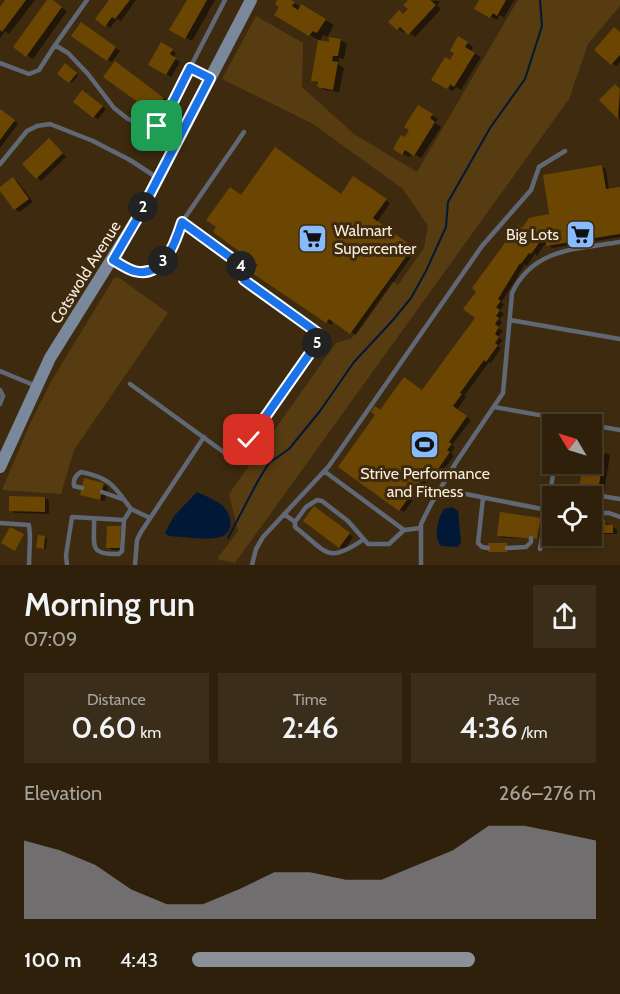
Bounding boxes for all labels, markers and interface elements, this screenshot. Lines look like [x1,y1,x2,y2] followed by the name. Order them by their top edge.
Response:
[131,100,182,151] pin
[140,109,173,142] icon: arrive
[128,192,158,222] pin: 2
[139,197,147,216] text: 2
[46,217,125,327] street label: Cotswold Avenue
[564,218,596,250] supermarket icon: Big Lots
[334,221,417,258] place label: Walmart Supercenter
[297,223,329,255] supermarket icon: Walmart Supercenter
[506,225,559,244] place label: Big Lots
[148,246,178,276] pin: 3
[159,251,167,270] text: 3
[226,251,256,281] pin: 4
[236,256,246,275] text: 4
[302,328,332,358] pin: 5
[313,333,321,352] text: 5
[223,414,274,465] pin
[542,414,602,474] north arrow
[542,414,602,546] map controls
[232,423,265,456] icon: check
[409,429,441,461] sports icon: Strive Performance and Fitness
[360,464,490,501] place label: Strive Performance and Fitness
[542,486,602,546] button: locate
[24,584,195,624] text: Morning run
[533,585,596,648] button: share
[24,627,77,651] text: 07:09
[87,690,146,709] text: Distance
[293,690,327,709] text: Time
[488,690,520,709] text: Pace
[71,709,137,746] text: 0.60
[281,709,339,746] text: 2:46
[460,709,518,746] text: 4:36
[137,723,161,742] text: km
[518,723,548,742] text: /km
[24,781,102,805] text: Elevation
[499,781,596,805] text: 266–276 m
[24,948,82,972] text: 100 m
[120,948,158,972] text: 4:43

